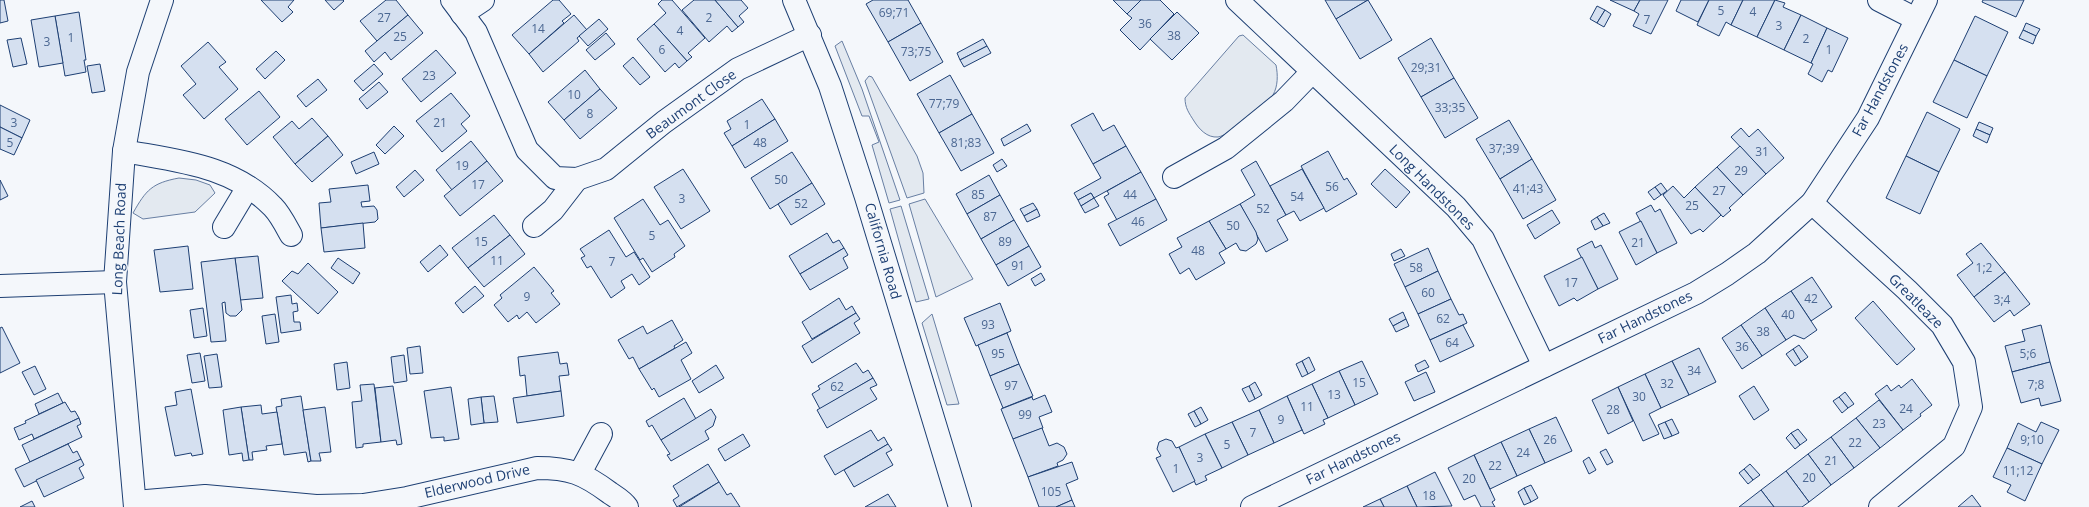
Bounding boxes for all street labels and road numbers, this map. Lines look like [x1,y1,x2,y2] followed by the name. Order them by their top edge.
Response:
[1847,40,1912,140] street label: Far Handstones
[642,64,740,143] street label: Beaumont Close
[1385,140,1480,234] street label: Long Handstones
[107,182,130,296] street label: Long Beach Road
[861,200,906,301] street label: California Road
[1885,269,1948,332] street label: Greatleaze
[1594,285,1695,348] street label: Far Handstones
[1302,426,1403,489] street label: Far Handstones
[422,459,532,502] street label: Elderwood Drive

